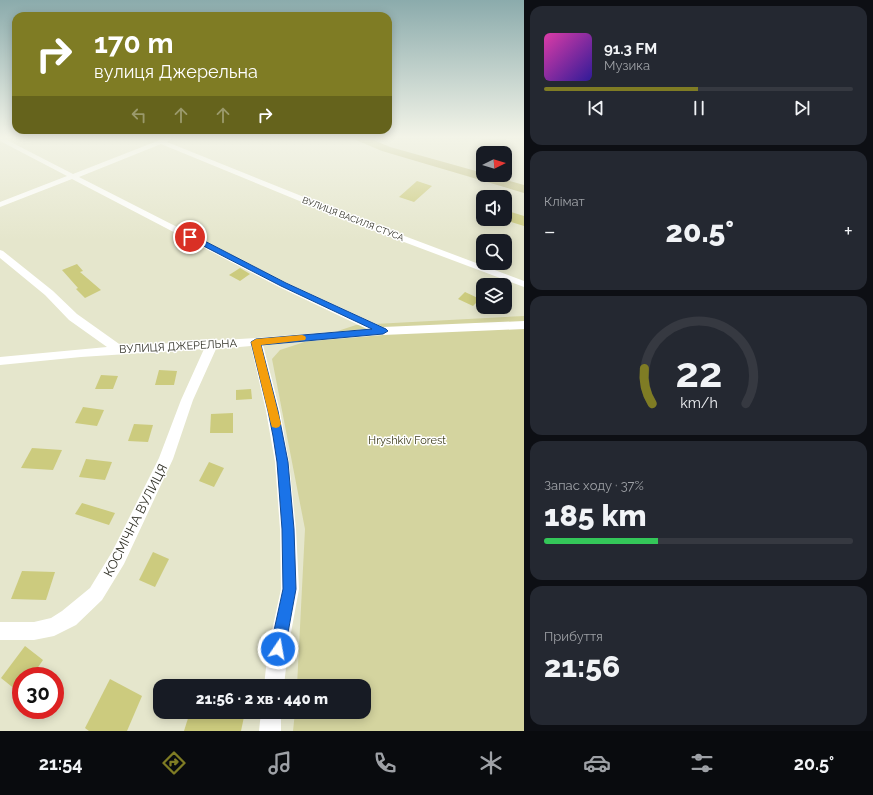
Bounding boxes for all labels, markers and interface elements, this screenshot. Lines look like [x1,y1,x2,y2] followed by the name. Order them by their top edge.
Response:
[94,27,174,60] text: 170 m
[28,28,80,80] icon: right
[604,40,657,58] text: 91.3 FM
[604,58,650,73] text: Музика
[94,61,258,82] text: вулиця Джерельна
[585,97,607,119] icon: previous
[688,97,710,119] icon: pause
[791,97,813,119] icon: next
[128,104,150,126] icon: left
[170,104,192,126] icon: ahead
[212,104,234,126] icon: ahead
[254,104,276,126] icon: right
[476,146,512,182] north arrow
[476,146,512,314] map controls
[476,190,512,226] button: sound
[544,194,585,209] text: Клімат
[301,195,405,243] street label: ВУЛИЦЯ ВАСИЛЯ СТУСА
[666,214,734,249] text: 20.5°
[544,218,556,244] text: −
[844,218,853,244] text: +
[173,220,207,254] pin
[179,226,201,248] icon: arrive
[476,234,512,270] button: search
[476,278,512,314] button: layers
[119,337,238,356] street label: ВУЛИЦЯ ДЖЕРЕЛЬНА
[675,347,722,396] text: 22
[680,394,717,410] text: km/h
[368,434,446,447] park label: Hryshkiv Forest
[100,461,170,579] street label: КОСМІЧНА ВУЛИЦЯ
[544,478,644,493] text: Запас ходу · 37%
[544,498,647,533] text: 185 km
[257,628,299,670] position arrow
[544,629,603,644] text: Прибуття
[544,649,620,684] text: 21:56
[12,667,64,719] speed limit sign: 30
[196,690,328,708] text: 21:56 · 2 хв · 440 m
[160,749,188,777] icon: directions
[266,749,294,777] icon: music
[371,749,399,777] icon: phone
[477,749,505,777] icon: climate
[583,749,611,777] icon: car
[688,749,716,777] icon: filters
[39,753,83,774] text: 21:54
[794,753,834,774] text: 20.5°

